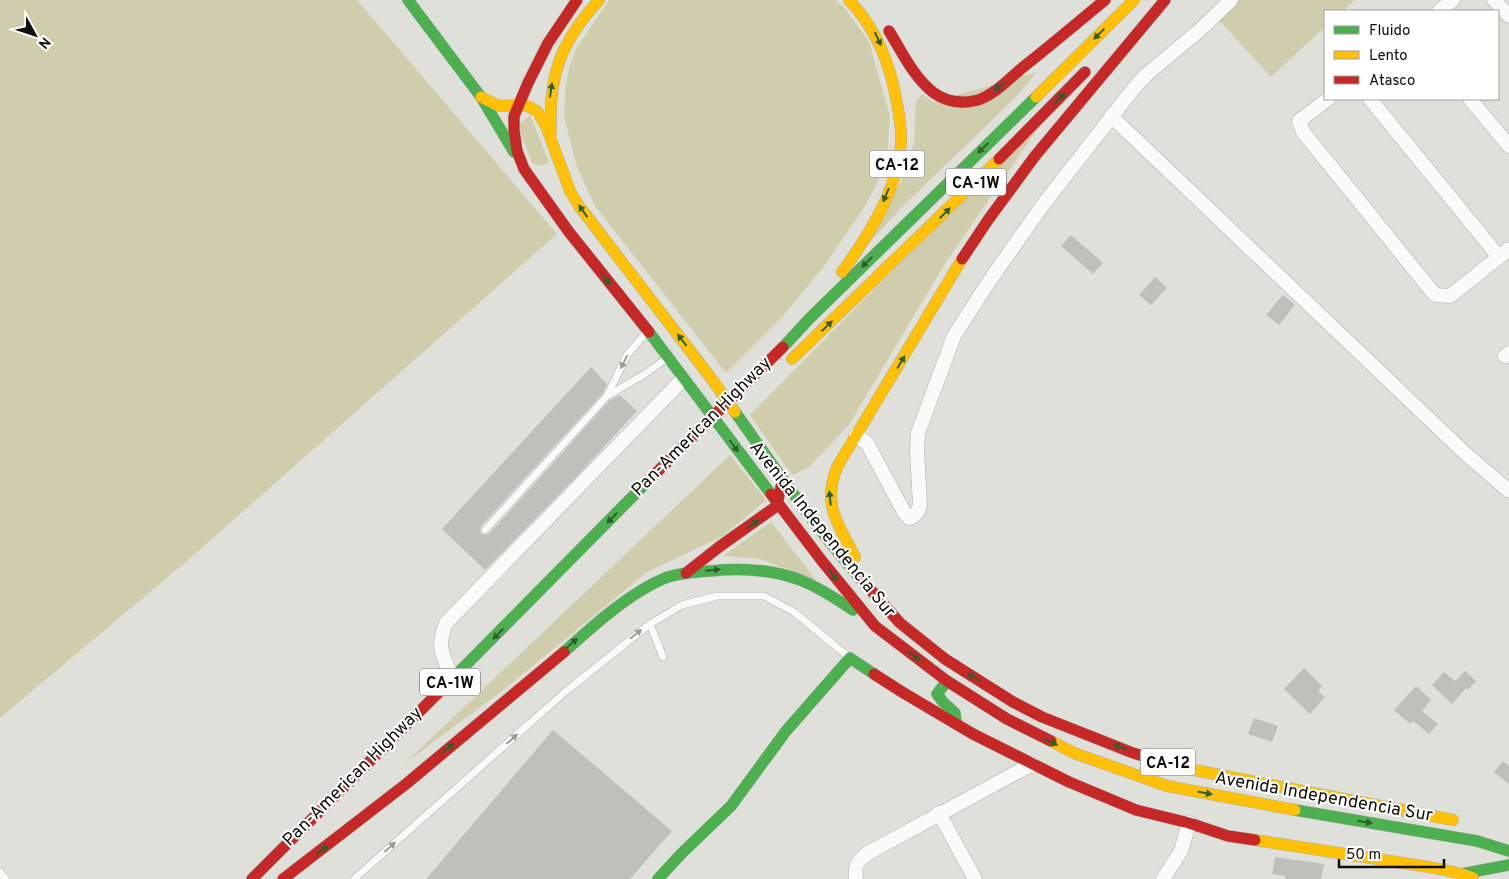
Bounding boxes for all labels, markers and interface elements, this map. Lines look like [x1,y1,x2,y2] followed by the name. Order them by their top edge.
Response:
[10,10,60,60] north arrow
[1324,10,1499,100] legend
[1369,22,1410,41] text: Fluido
[1093,28,1105,40] one-way arrow
[874,31,882,46] one-way arrow
[34,33,54,52] text: N
[1369,47,1408,66] text: Lento
[1369,72,1415,91] text: Atasco
[993,81,1007,91] one-way arrow
[547,82,555,98] one-way arrow
[1054,93,1066,105] one-way arrow
[977,142,989,154] one-way arrow
[870,150,924,178] road number: CA-12
[946,168,1006,196] road number: CA-1W
[882,188,890,202] one-way arrow
[577,205,588,218] one-way arrow
[938,207,950,219] one-way arrow
[861,256,873,268] one-way arrow
[600,272,611,285] one-way arrow
[821,320,833,332] one-way arrow
[676,334,687,347] one-way arrow
[627,352,777,502] street label: Pan-American Highway
[620,355,628,369] one-way arrow
[896,355,905,368] one-way arrow
[743,437,900,623] street label: Avenida Independencia Sur
[729,439,739,453] one-way arrow
[826,490,834,506] one-way arrow
[606,511,618,523] one-way arrow
[746,519,760,529] one-way arrow
[706,566,722,574] one-way arrow
[828,568,838,582] one-way arrow
[492,627,504,639] one-way arrow
[630,629,643,640] one-way arrow
[566,638,579,649] one-way arrow
[907,650,920,661] one-way arrow
[420,669,480,696] road number: CA-1W
[968,673,981,682] one-way arrow
[278,702,428,852] street label: Pan-American Highway
[506,734,518,745] one-way arrow
[1044,739,1058,747] one-way arrow
[442,743,455,754] one-way arrow
[1113,743,1127,751] one-way arrow
[1140,749,1196,776] road number: CA-12
[1213,767,1434,828] street label: Avenida Independencia Sur
[1197,790,1213,798] one-way arrow
[1357,819,1373,827] one-way arrow
[1339,836,1444,868] scale bar
[384,841,397,852] one-way arrow
[315,845,329,855] one-way arrow
[1346,846,1381,865] text: 50 m

